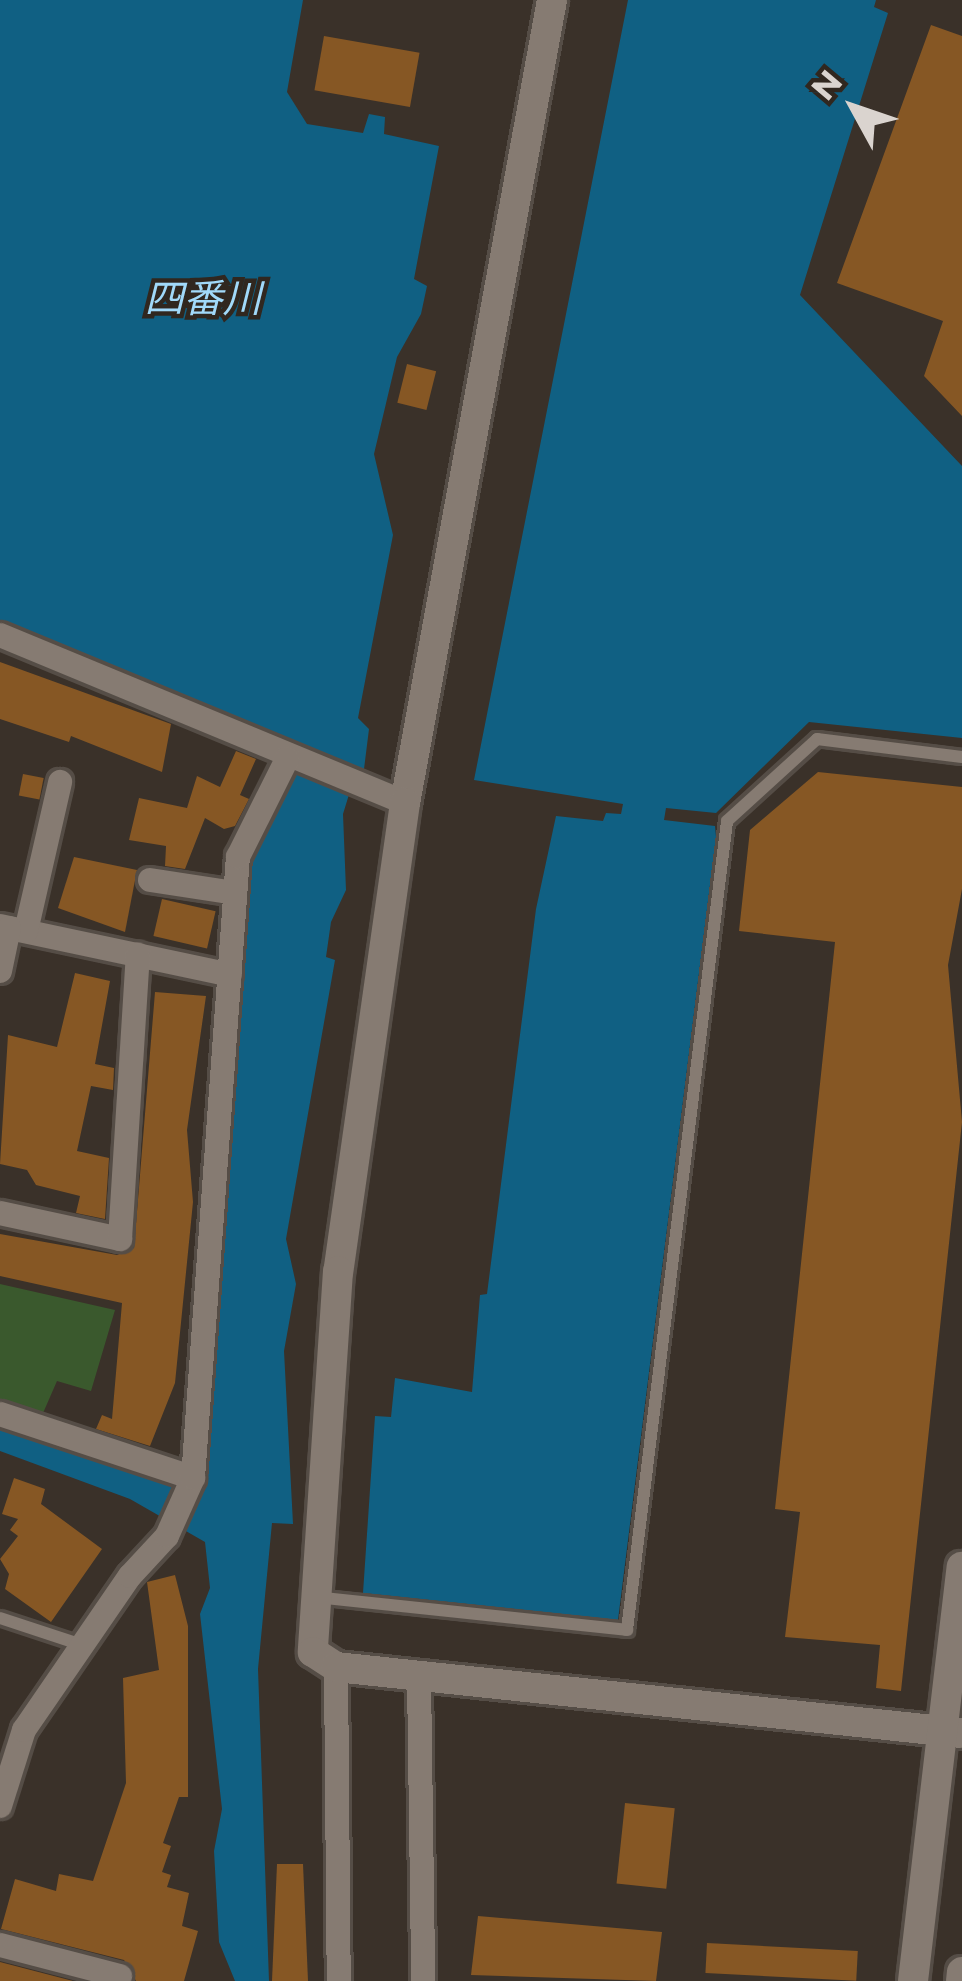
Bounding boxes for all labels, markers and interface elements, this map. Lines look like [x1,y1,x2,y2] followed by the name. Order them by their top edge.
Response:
[794,48,914,168] north arrow
[803,62,850,108] text: N
[145,275,261,321] water label: 四番川

